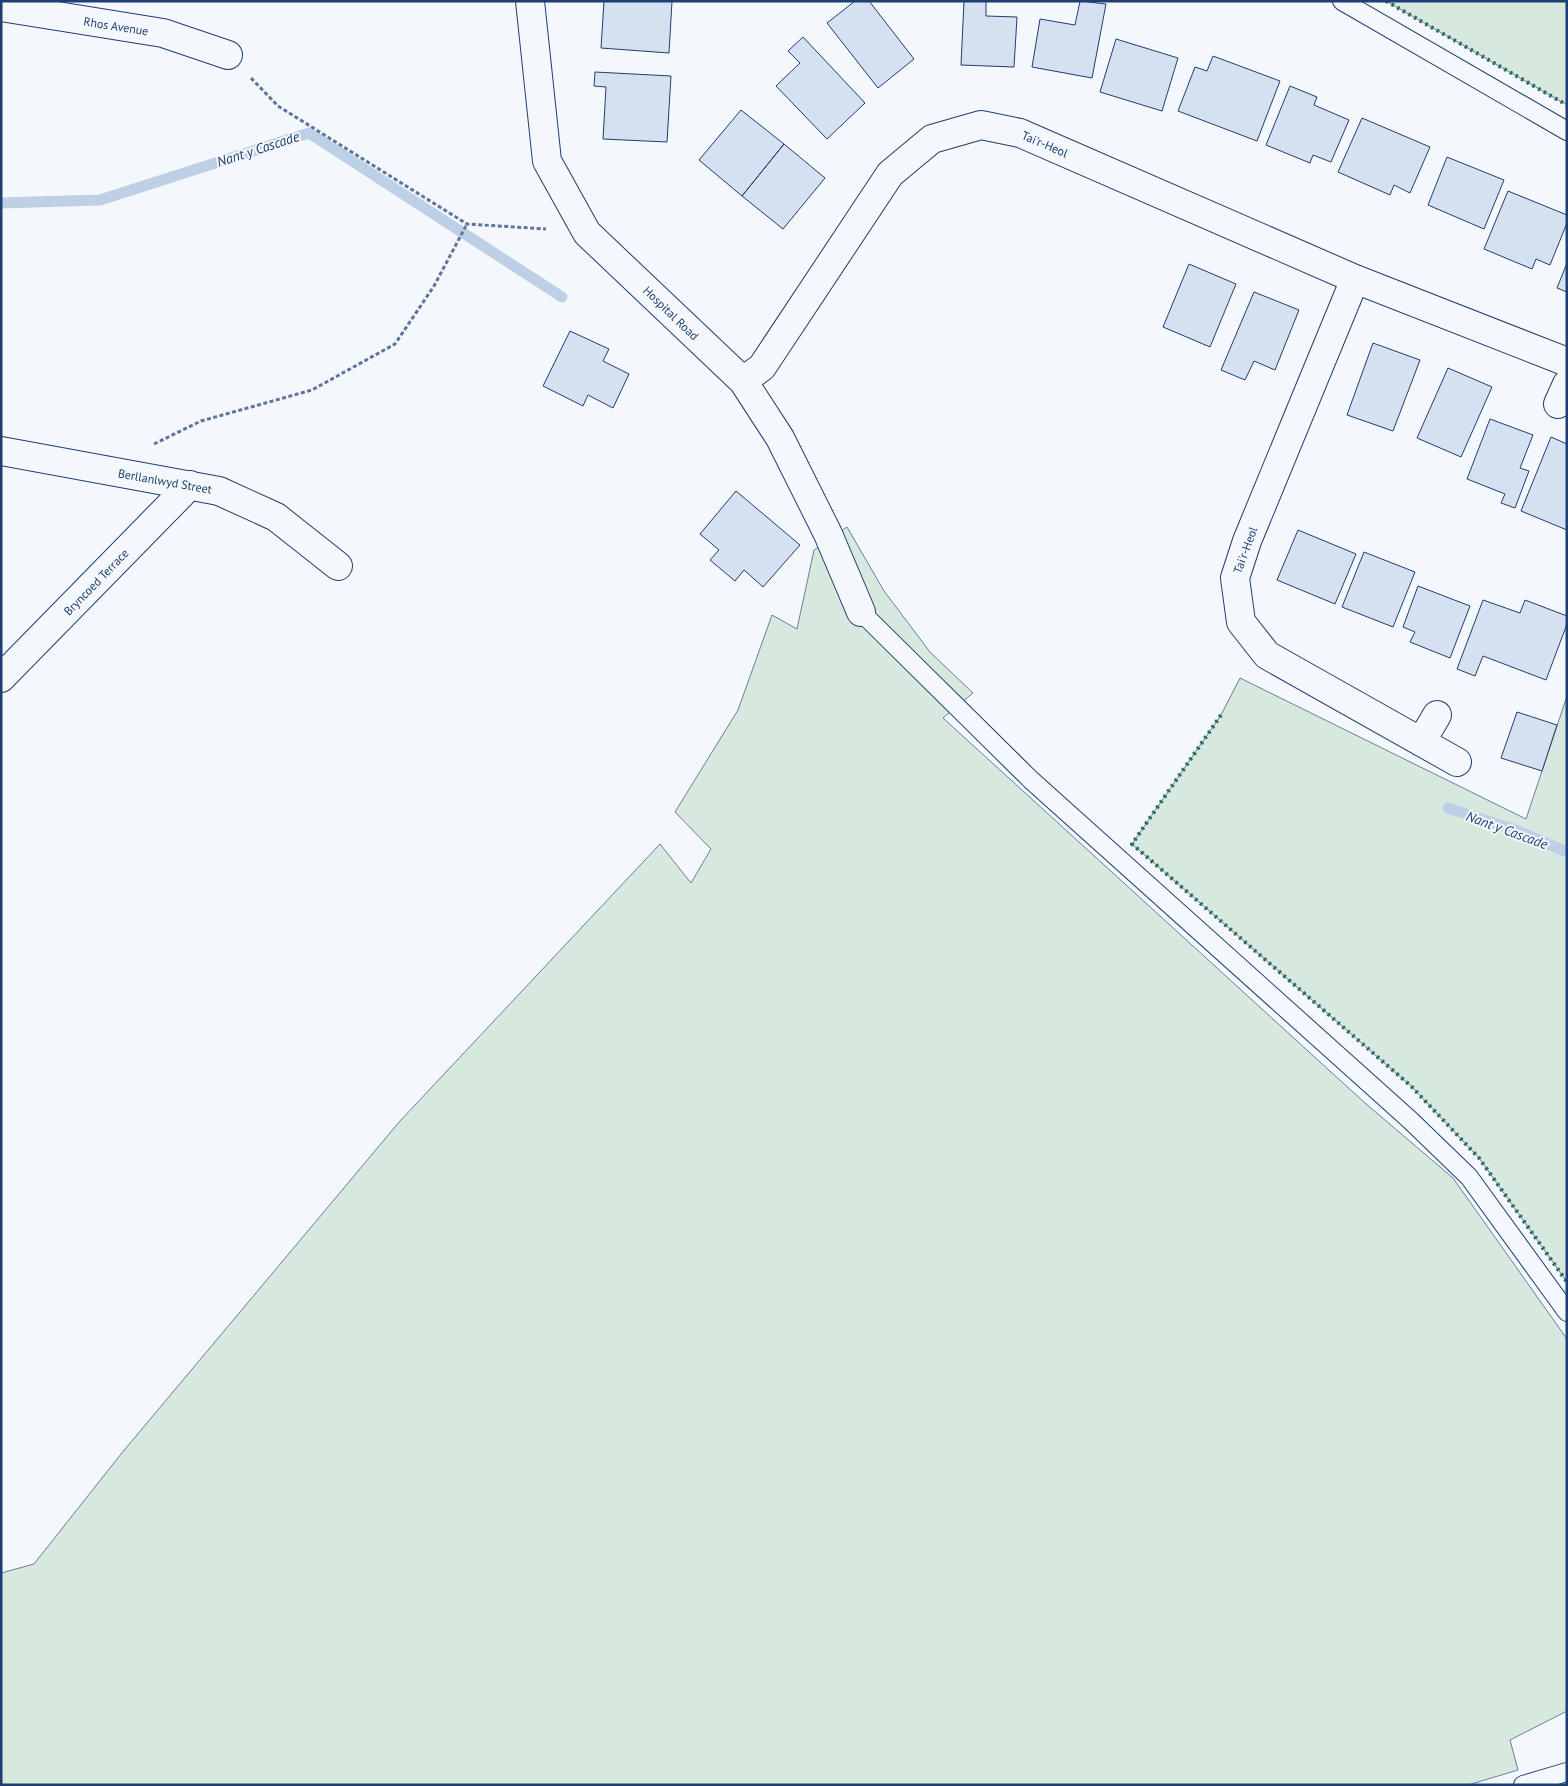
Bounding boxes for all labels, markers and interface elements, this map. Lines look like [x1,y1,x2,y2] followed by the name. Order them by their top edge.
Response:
[82,13,150,39] street label: Rhos Avenue
[214,127,302,171] water label: Nant y Cascade
[1020,128,1071,161] street label: Tai'r-Heol
[640,283,702,343] street label: Hospital Road
[117,465,213,497] street label: Berllanlwyd Street
[1230,524,1261,575] street label: Tai'r-Heol
[60,546,132,618] street label: Bryncoed Terrace
[1464,807,1551,853] water label: Nant y Cascade

